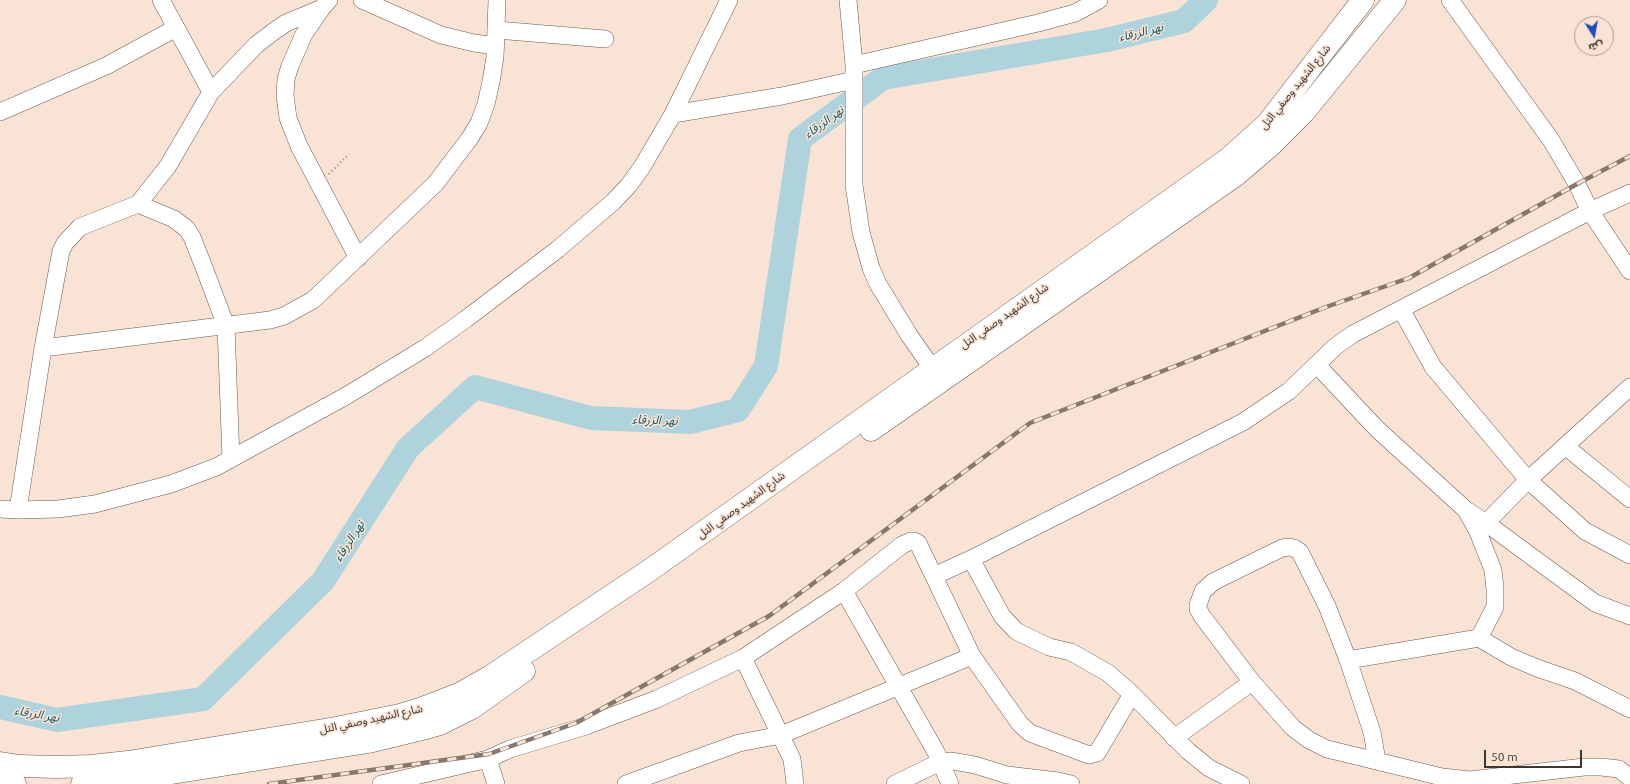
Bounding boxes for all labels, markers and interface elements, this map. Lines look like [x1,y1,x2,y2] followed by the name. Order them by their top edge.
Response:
[1574,16,1614,56] north arrow
[1117,20,1165,44] water label: نهر الزرقاء
[1588,39,1605,54] text: ش
[1257,42,1333,132] street label: شارع الشهيد وصفي التل
[801,103,847,141] water label: نهر الزرقاء
[957,280,1051,352] street label: شارع الشهيد وصفي التل
[632,412,678,428] water label: نهر الزرقاء
[695,469,787,541] street label: شارع الشهيد وصفي التل
[331,518,367,564] water label: نهر الزرقاء
[318,702,424,736] street label: شارع الشهيد وصفي التل
[13,703,61,725] water label: نهر الزرقاء
[1486,742,1584,768] scale bar
[1491,750,1518,763] text: 50 m

